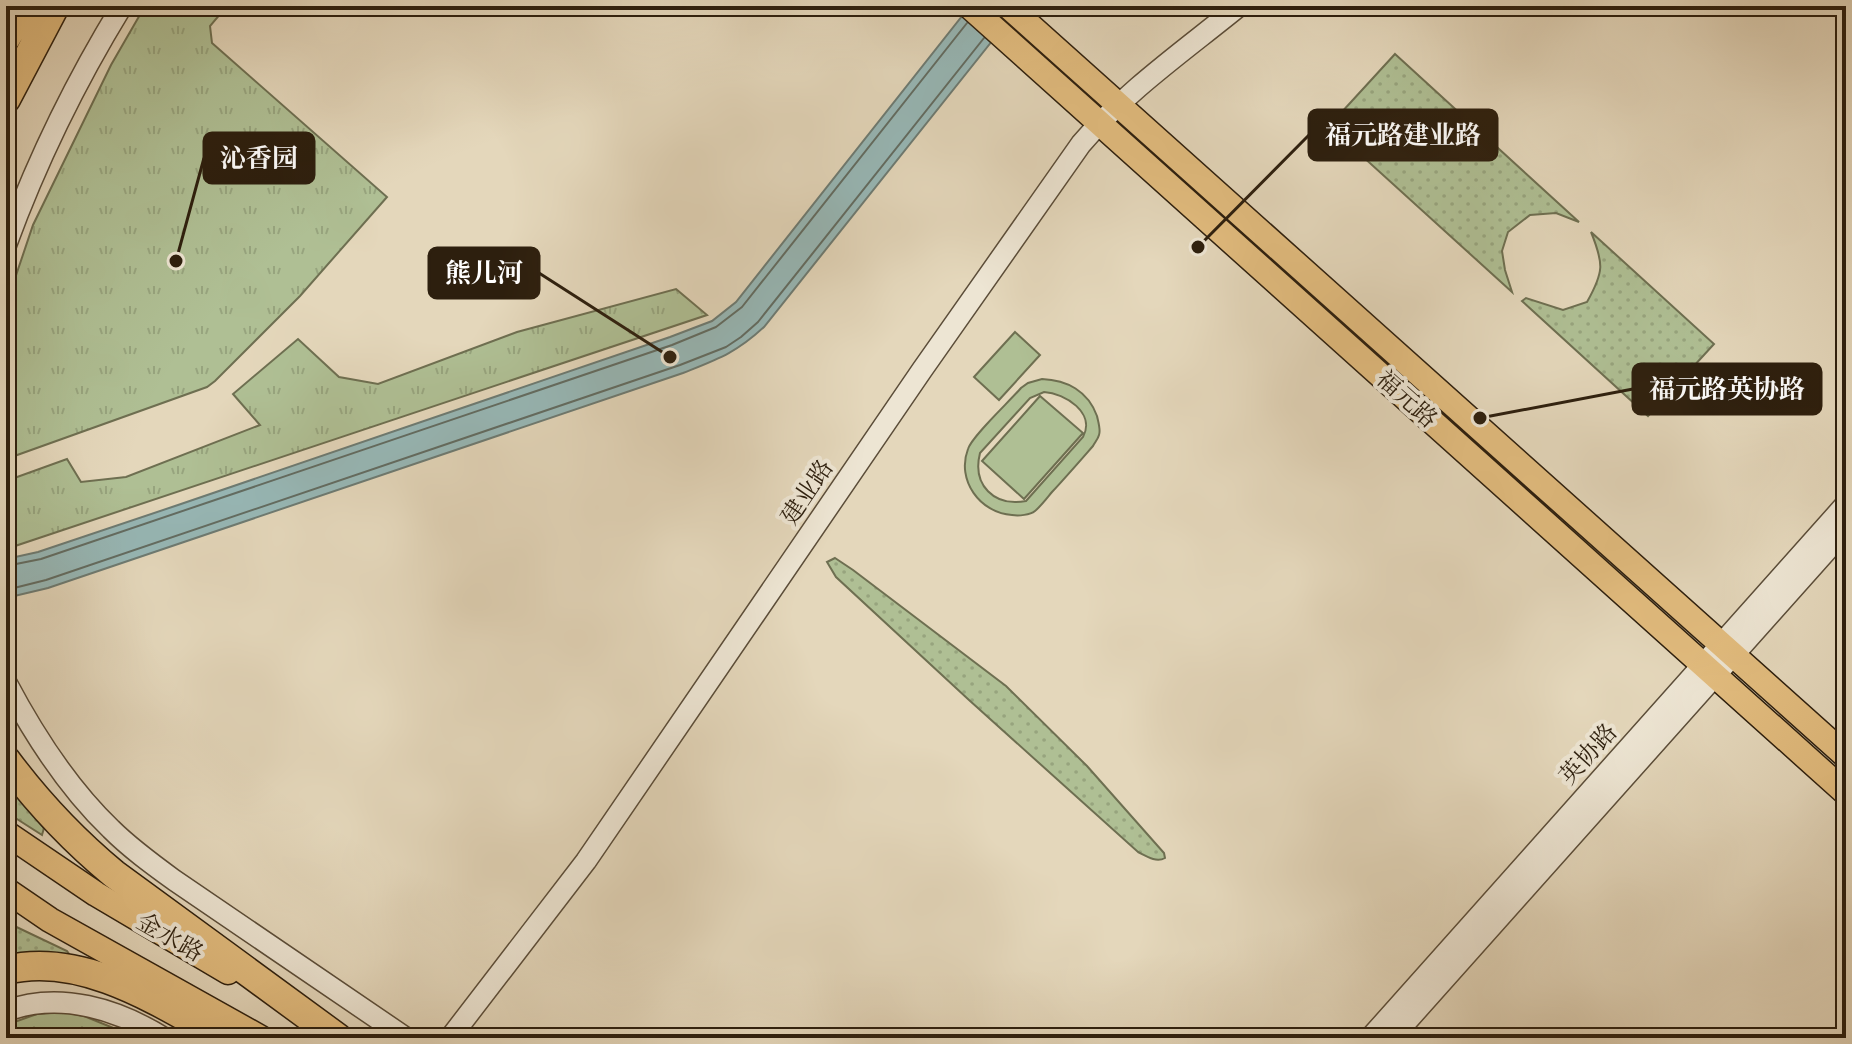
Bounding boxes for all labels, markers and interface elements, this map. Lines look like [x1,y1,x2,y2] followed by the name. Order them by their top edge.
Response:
[1309,110,1497,160] callout: 福元路建业路
[1325,119,1481,151] text: 福元路建业路
[204,133,314,183] callout: 沁香园
[220,142,298,174] text: 沁香园
[429,248,539,298] callout: 熊儿河
[445,257,523,289] text: 熊儿河
[1371,364,1444,433] street label: 福元路
[1633,364,1821,414] callout: 福元路英协路
[1649,373,1805,405] text: 福元路英协路
[774,454,839,530] street label: 建业路
[1553,717,1622,790] street label: 英协路
[132,906,209,967] street label: 金水路

